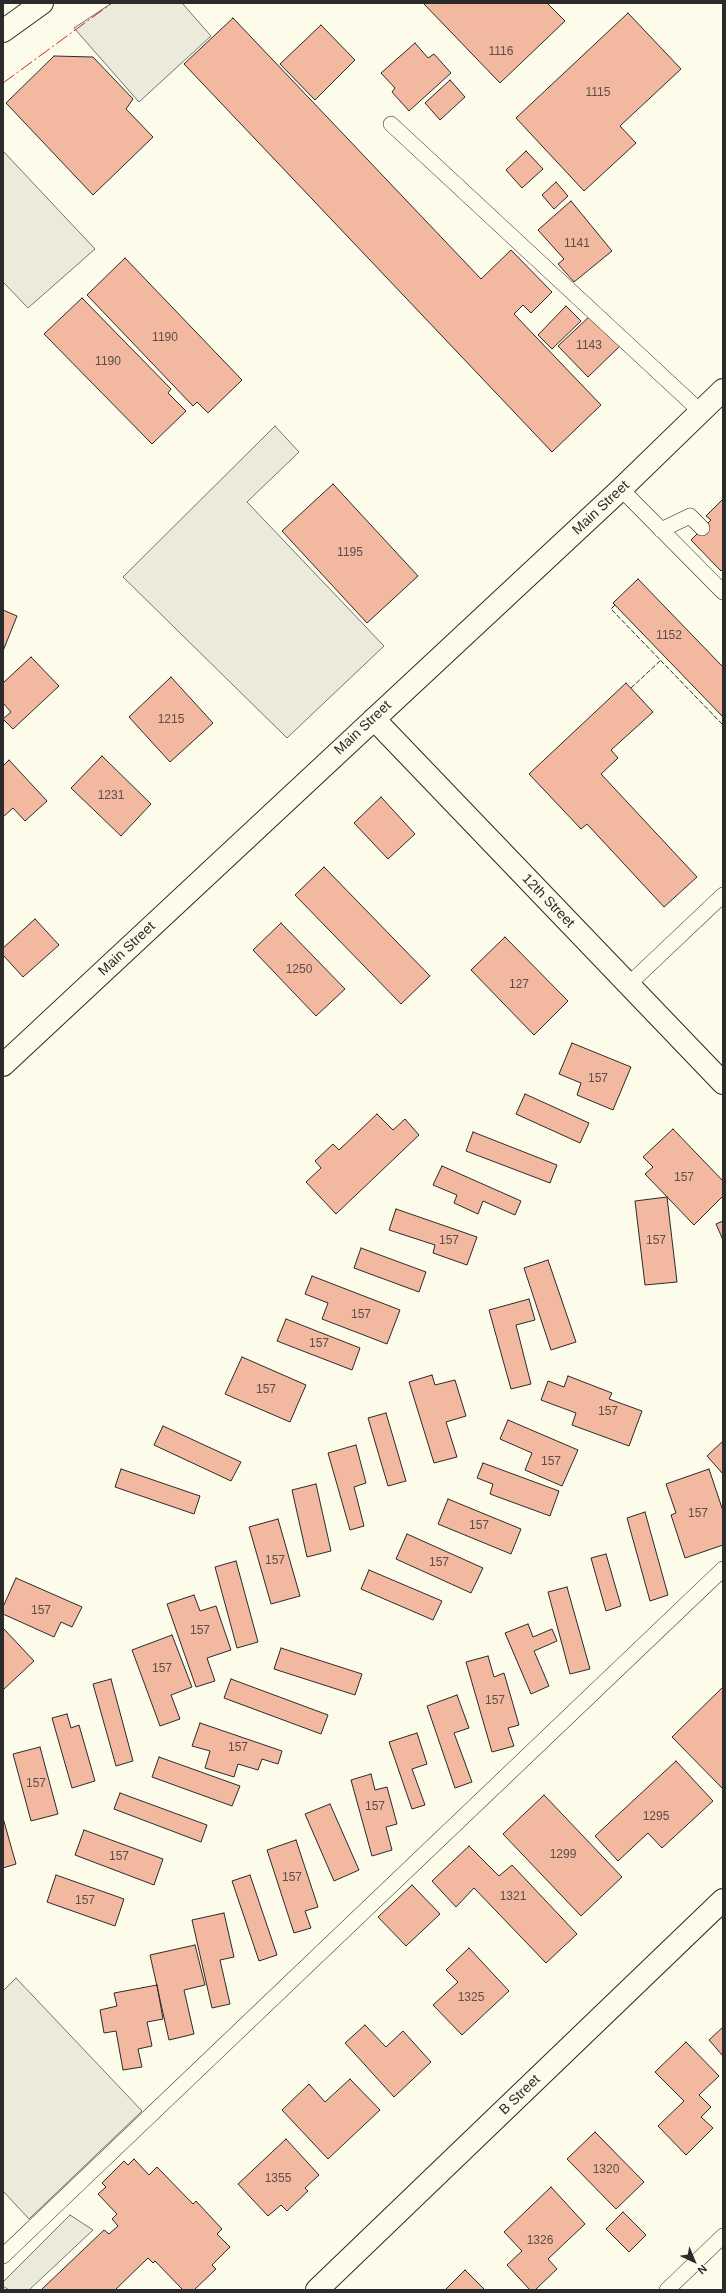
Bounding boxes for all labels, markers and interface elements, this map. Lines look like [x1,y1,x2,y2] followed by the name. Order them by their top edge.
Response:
[489,45,513,59] house number: 1116
[586,86,610,100] house number: 1115
[564,237,590,251] house number: 1141
[152,331,178,345] house number: 1190
[576,339,602,353] house number: 1143
[95,355,121,369] house number: 1190
[569,477,633,539] street label: Main Street
[337,546,363,560] house number: 1195
[656,629,682,643] house number: 1152
[331,697,395,759] street label: Main Street
[158,713,184,727] house number: 1215
[98,789,124,803] house number: 1231
[518,871,578,931] street label: 12th Street
[95,918,159,980] street label: Main Street
[286,963,312,977] house number: 1250
[509,978,529,992] house number: 127
[588,1072,608,1086] house number: 157
[674,1171,694,1185] house number: 157
[439,1234,459,1248] house number: 157
[646,1234,666,1248] house number: 157
[351,1308,371,1322] house number: 157
[309,1337,329,1351] house number: 157
[256,1383,276,1397] house number: 157
[598,1405,618,1419] house number: 157
[541,1455,561,1469] house number: 157
[688,1507,708,1521] house number: 157
[469,1519,489,1533] house number: 157
[265,1554,285,1568] house number: 157
[429,1556,449,1570] house number: 157
[31,1604,51,1618] house number: 157
[190,1624,210,1638] house number: 157
[152,1662,172,1676] house number: 157
[485,1694,505,1708] house number: 157
[228,1741,248,1755] house number: 157
[26,1777,46,1791] house number: 157
[365,1800,385,1814] house number: 157
[643,1810,669,1824] house number: 1295
[550,1848,576,1862] house number: 1299
[109,1850,129,1864] house number: 157
[282,1871,302,1885] house number: 157
[500,1890,526,1904] house number: 1321
[75,1894,95,1908] house number: 157
[458,1991,484,2005] house number: 1325
[496,2071,544,2119] street label: B Street
[593,2163,619,2177] house number: 1320
[265,2172,291,2186] house number: 1355
[527,2234,553,2248] house number: 1326
[674,2241,714,2281] north arrow
[695,2263,709,2277] text: N

